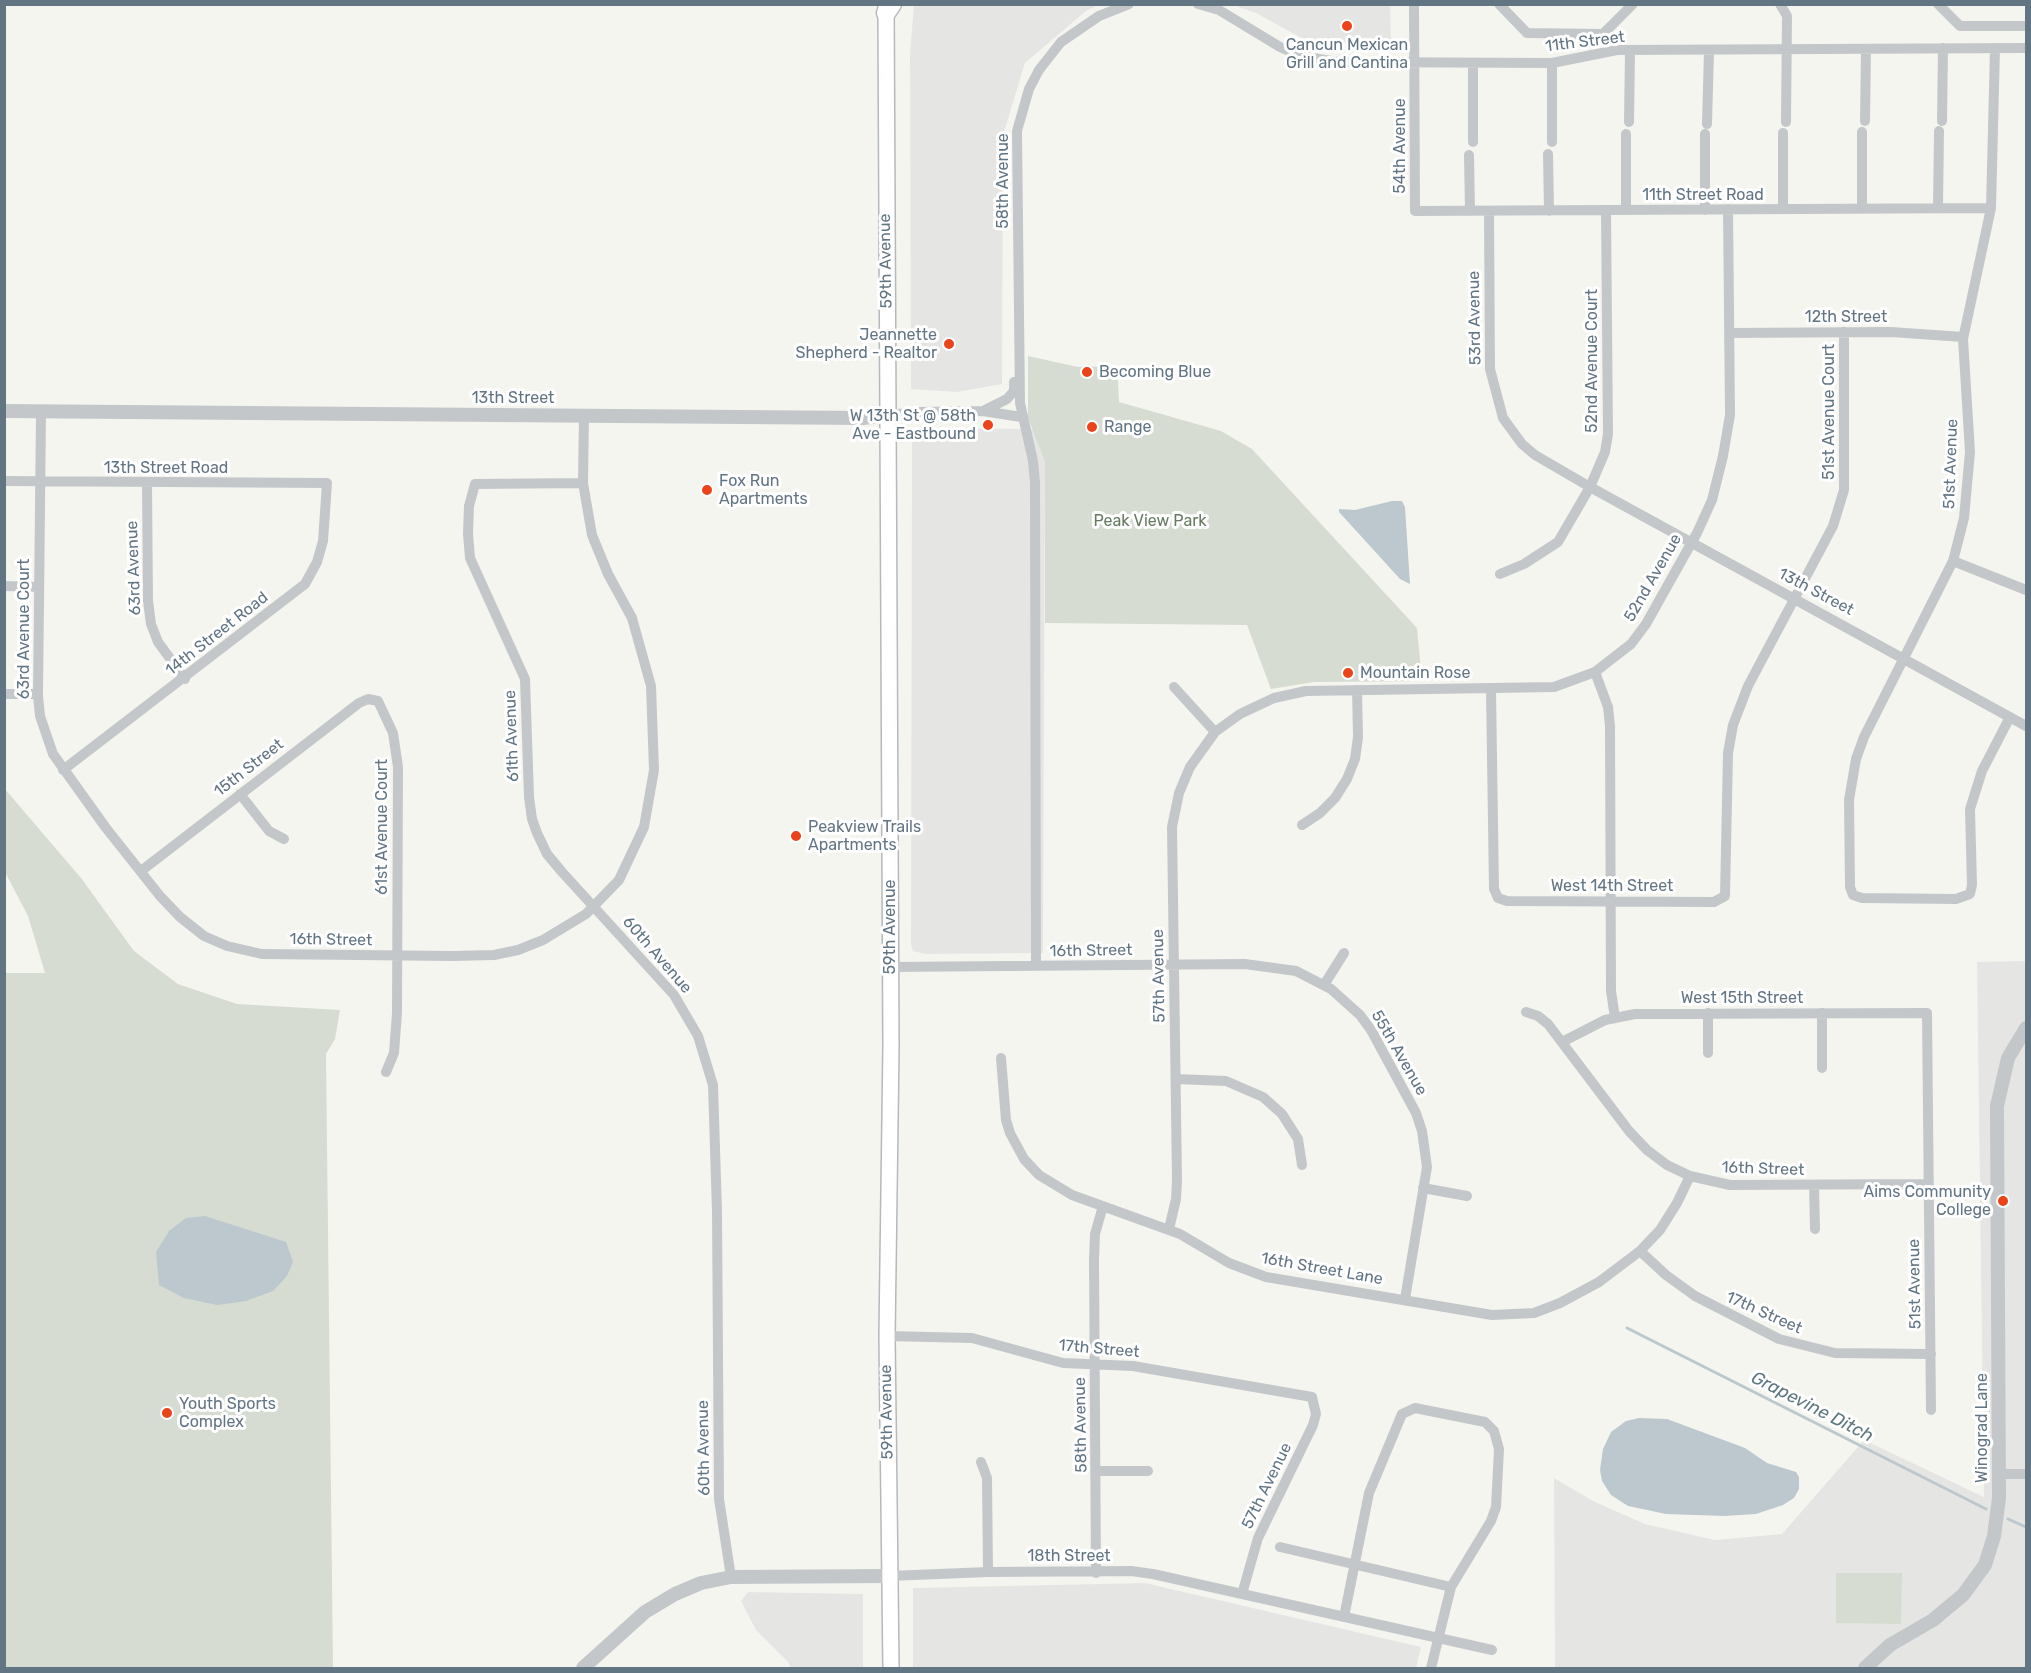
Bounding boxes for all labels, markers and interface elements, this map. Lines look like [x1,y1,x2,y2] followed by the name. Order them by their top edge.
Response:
[1340,19,1354,33] marker: Cancun Mexican Grill and Cantina
[1544,28,1626,56] street label: 11th Street
[1286,35,1408,73] place label: Cancun Mexican Grill and Cantina
[1390,98,1410,194] street label: 54th Avenue
[993,133,1013,229] street label: 58th Avenue
[1642,185,1764,205] street label: 11th Street Road
[876,213,896,309] street label: 59th Avenue
[1465,271,1485,365] street label: 53rd Avenue
[1582,289,1602,433] street label: 52nd Avenue Court
[1805,307,1887,327] street label: 12th Street
[796,325,937,363] place label: Jeannette Shepherd - Realtor
[942,337,956,351] marker: Jeannette Shepherd - Realtor
[1819,344,1839,480] street label: 51st Avenue Court
[1099,362,1211,382] place label: Becoming Blue
[1080,365,1094,379] marker: Becoming Blue
[472,388,554,408] street label: 13th Street
[850,406,976,444] place label: W 13th St @ 58th Ave - Eastbound
[1104,417,1152,437] place label: Range
[981,418,995,432] marker: W 13th St @ 58th Ave - Eastbound
[1940,418,1962,510] street label: 51st Avenue
[1085,420,1099,434] marker: Range
[104,458,228,478] street label: 13th Street Road
[719,471,808,509] place label: Fox Run Apartments
[700,483,714,497] marker: Fox Run Apartments
[1093,511,1207,531] park label: Peak View Park
[123,520,145,616] street label: 63rd Avenue
[1620,531,1686,625] street label: 52nd Avenue
[14,559,34,699] street label: 63rd Avenue Court
[1775,564,1857,620] street label: 13th Street
[162,588,272,680] street label: 14th Street Road
[1360,663,1470,683] place label: Mountain Rose
[1341,666,1355,680] marker: Mountain Rose
[501,690,523,782] street label: 61th Avenue
[211,735,287,801] street label: 15th Street
[372,759,392,895] street label: 61st Avenue Court
[808,817,921,855] place label: Peakview Trails Apartments
[789,829,803,843] marker: Peakview Trails Apartments
[1551,876,1673,896] street label: West 14th Street
[880,880,900,974] street label: 59th Avenue
[618,913,696,997] street label: 60th Avenue
[1149,929,1169,1023] street label: 57th Avenue
[290,930,372,950] street label: 16th Street
[1050,941,1132,961] street label: 16th Street
[1681,988,1803,1008] street label: West 15th Street
[1367,1007,1431,1099] street label: 55th Avenue
[1721,1158,1805,1180] street label: 16th Street
[1864,1182,1991,1220] place label: Aims Community College
[1996,1194,2010,1208] marker: Aims Community College
[1905,1239,1925,1329] street label: 51st Avenue
[1260,1249,1384,1289] street label: 16th Street Lane
[1723,1288,1805,1338] street label: 17th Street
[1058,1336,1140,1362] street label: 17th Street
[877,1364,897,1460] street label: 59th Avenue
[1747,1367,1877,1447] water label: Grapevine Ditch
[1972,1373,1992,1483] street label: Winograd Lane
[1071,1377,1091,1473] street label: 58th Avenue
[179,1394,276,1432] place label: Youth Sports Complex
[694,1400,714,1496] street label: 60th Avenue
[160,1406,174,1420] marker: Youth Sports Complex
[1238,1440,1296,1532] street label: 57th Avenue
[1027,1546,1111,1566] street label: 18th Street

